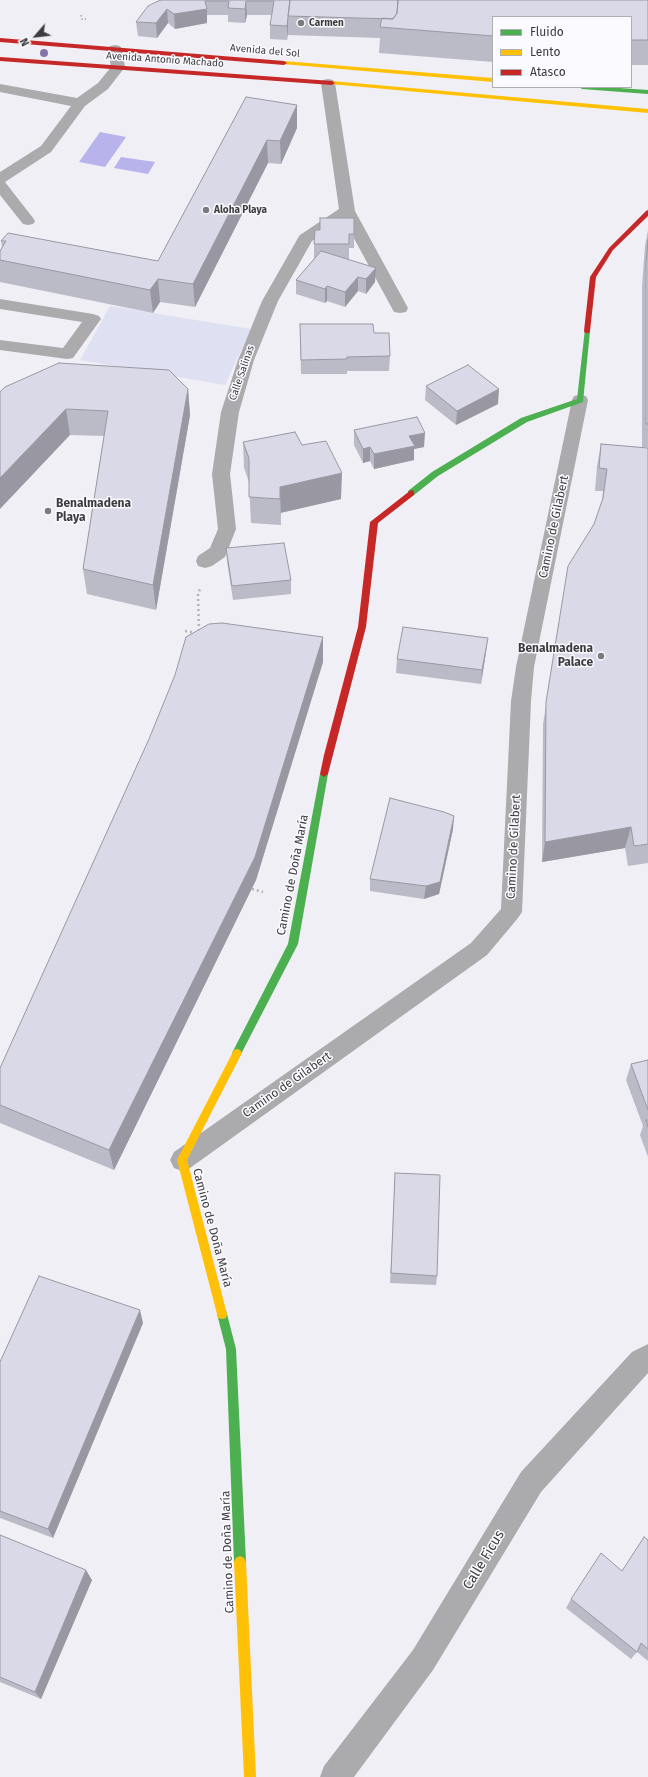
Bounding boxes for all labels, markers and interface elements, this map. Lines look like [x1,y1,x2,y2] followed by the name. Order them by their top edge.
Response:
[16,16,56,56] north arrow
[492,16,632,88] legend
[309,17,344,29] place label: Carmen
[296,18,306,28] marker: Carmen
[530,25,564,39] text: Fluido
[18,36,32,48] text: N
[230,42,300,60] street label: Avenida del Sol
[530,45,560,59] text: Lento
[106,50,224,70] street label: Avenida Antonio Machado
[530,65,566,79] text: Atasco
[214,204,267,216] place label: Aloha Playa
[201,205,211,215] marker: Aloha Playa
[227,344,257,402] street label: Calle Salinas
[536,474,572,580] street label: Camino de Gilabert
[56,497,131,525] place label: Benalmadena Playa
[43,506,53,516] marker: Benalmadena Playa
[518,642,593,670] place label: Benalmadena Palace
[596,651,606,661] marker: Benalmadena Palace
[504,794,524,900] street label: Camino de Gilabert
[274,813,312,937] street label: Camino de Doña María
[240,1049,334,1121] street label: Camino de Gilabert
[189,1167,235,1289] street label: Camino de Doña María
[219,1490,237,1614] street label: Camino de Doña María
[460,1527,508,1593] street label: Calle Ficus

